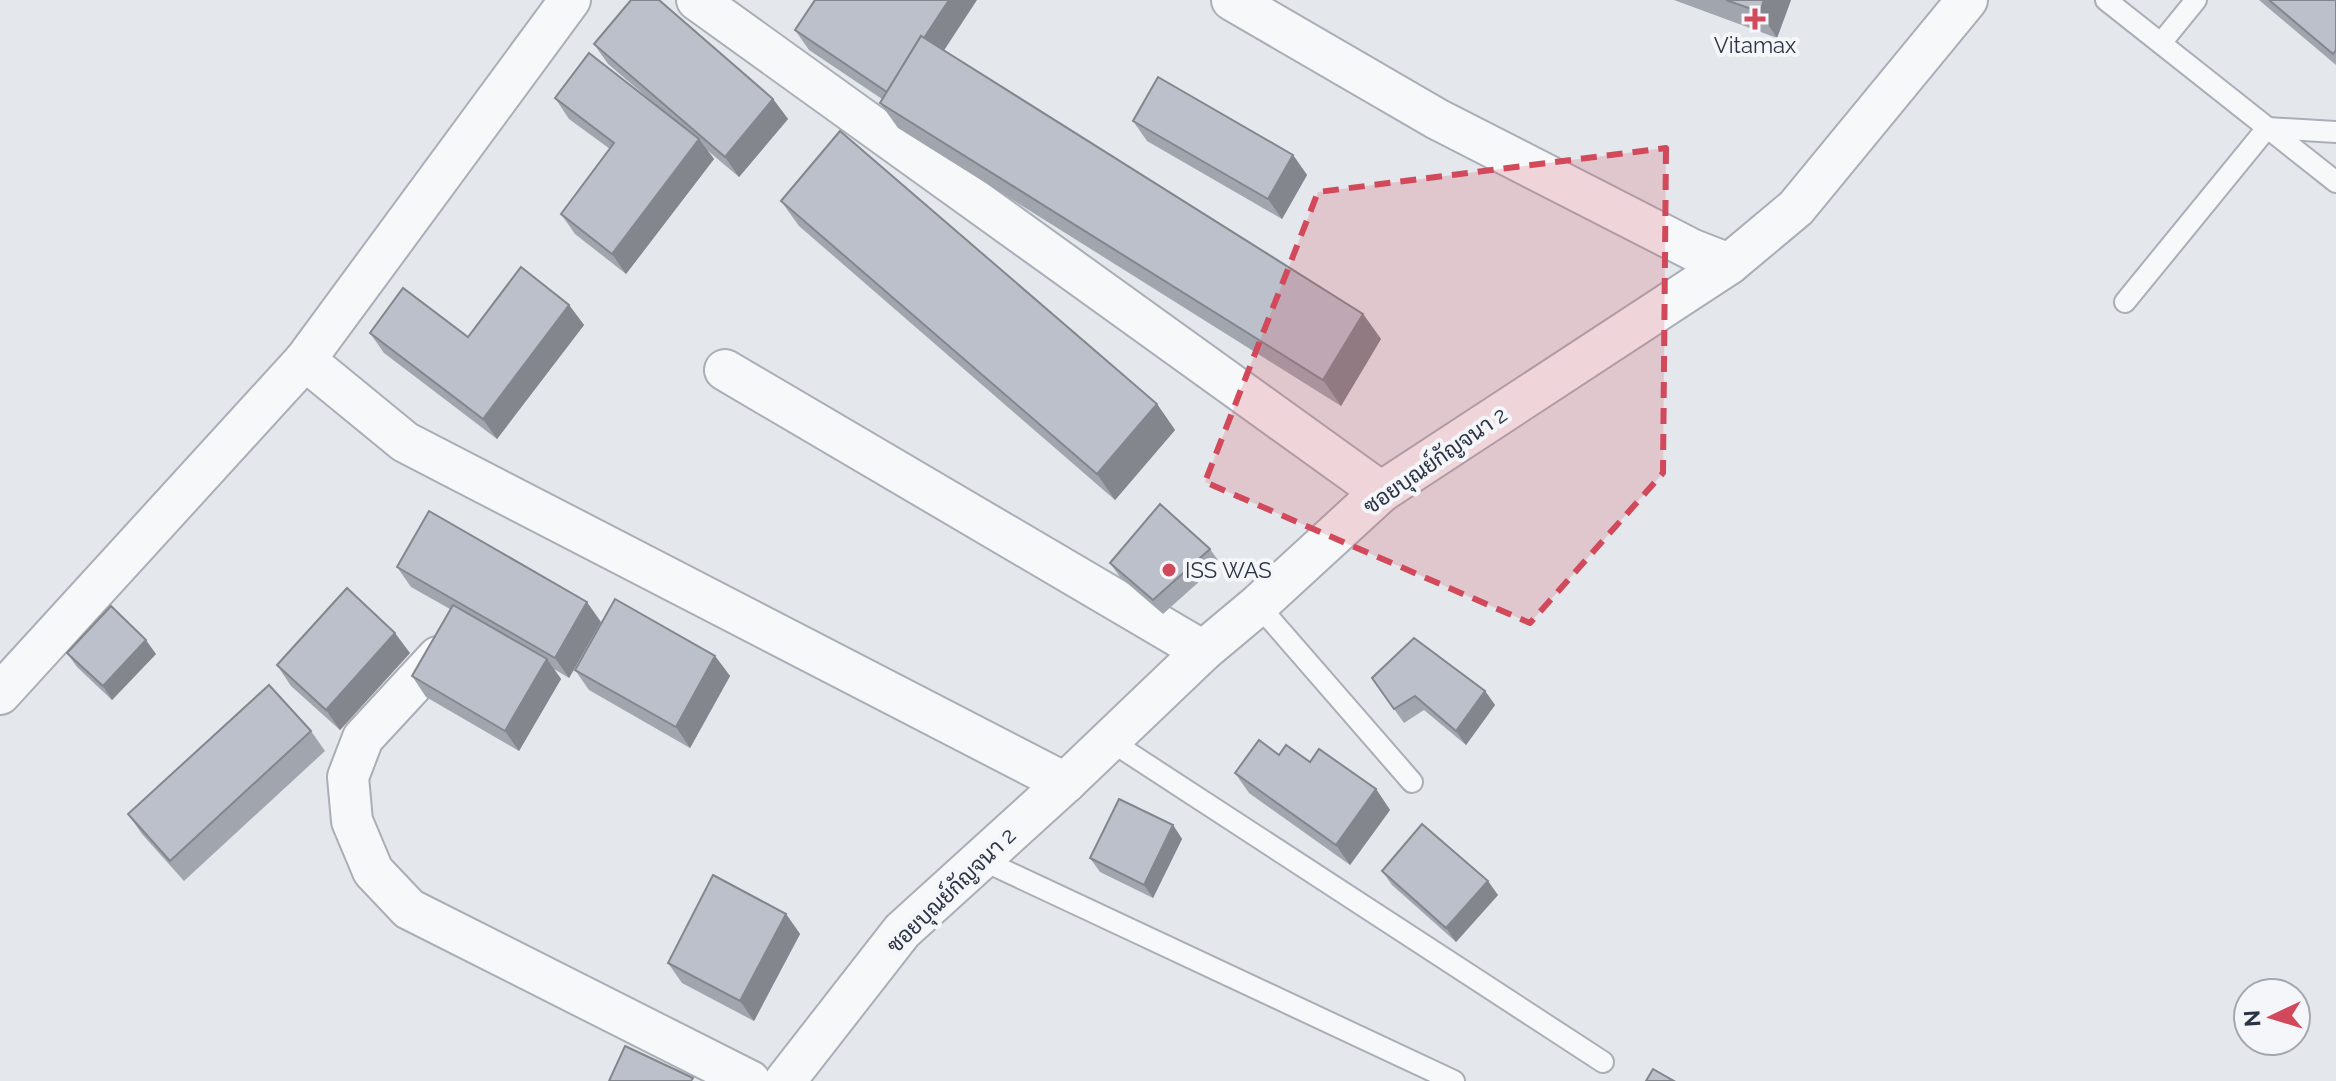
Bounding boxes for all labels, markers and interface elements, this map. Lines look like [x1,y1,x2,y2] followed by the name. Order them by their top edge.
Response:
[1746,10,1764,28] marker: Vitamax
[1714,32,1796,58] place label: Vitamax
[1358,400,1513,522] street label: ซอยบุณย์กัญจนา 2
[1185,557,1272,583] place label: ISS WAS
[1160,561,1178,579] marker: ISS WAS
[880,821,1023,960] street label: ซอยบุณย์กัญจนา 2
[2232,977,2312,1057] north arrow
[2238,1009,2266,1028] text: N

